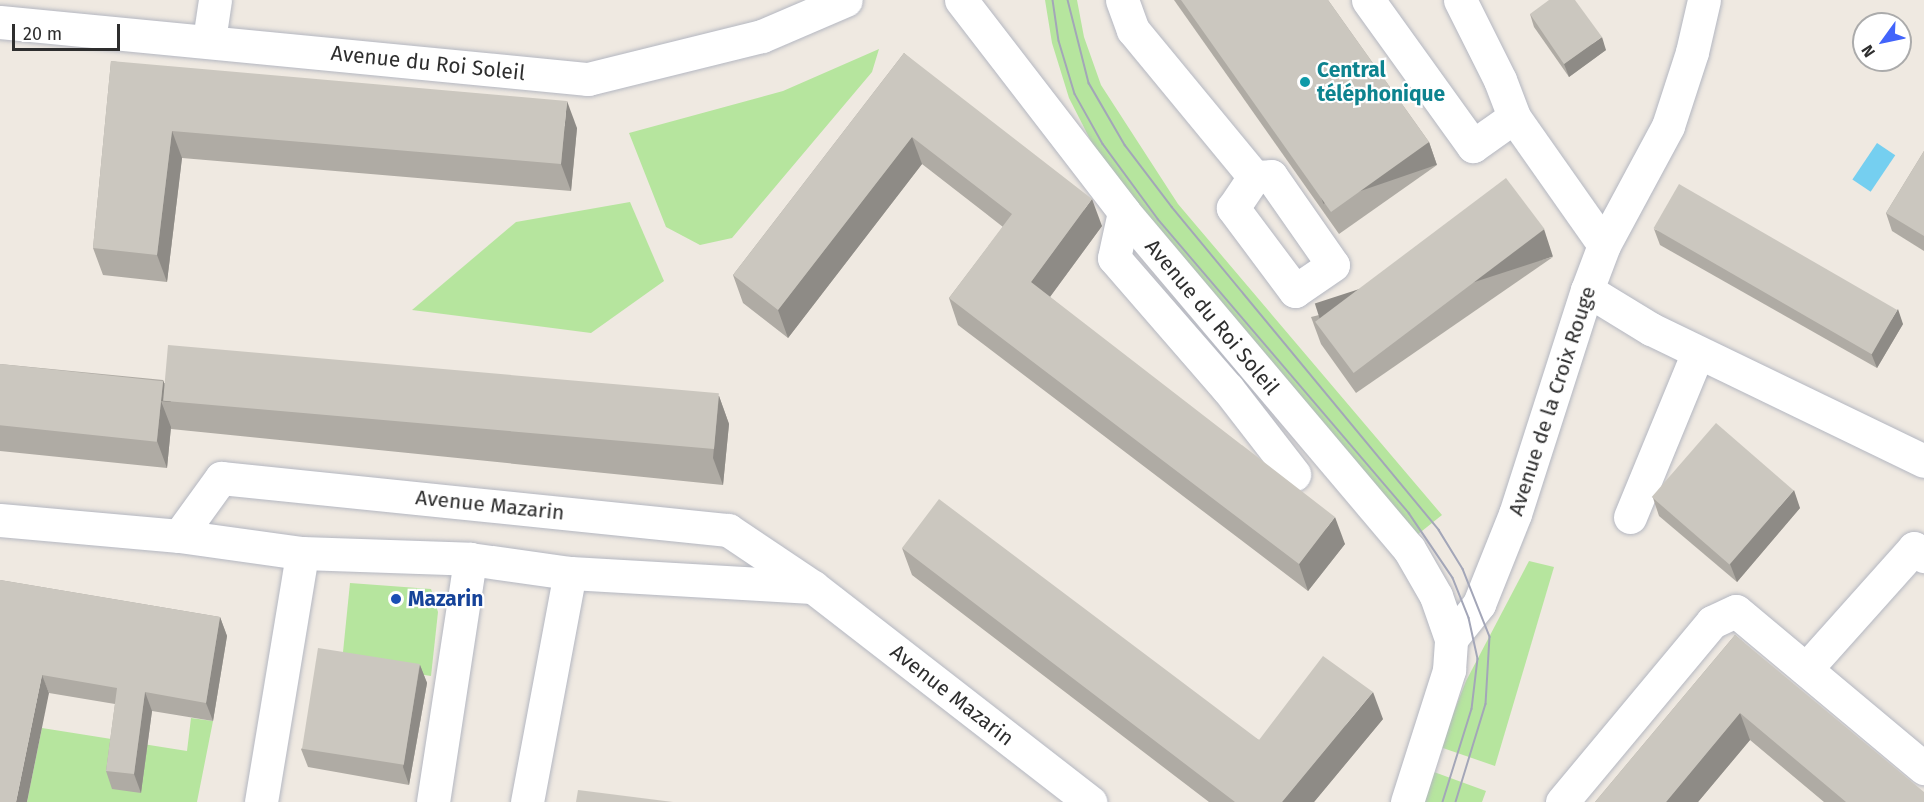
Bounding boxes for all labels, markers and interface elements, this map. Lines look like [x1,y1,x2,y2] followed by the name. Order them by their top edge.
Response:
[15,12,123,50] scale bar
[1852,12,1912,72] north arrow
[23,23,62,45] text: 20 m
[330,40,526,86] street label: Avenue du Roi Soleil
[1857,41,1879,61] text: N
[1317,57,1445,107] place label: Central téléphonique
[1298,75,1312,89] marker: Central téléphonique
[1140,234,1284,400] street label: Avenue du Roi Soleil
[1503,283,1601,519] street label: Avenue de la Croix Rouge
[414,485,566,525] street label: Avenue Mazarin
[408,586,483,612] place label: Mazarin
[389,592,403,606] marker: Mazarin
[885,639,1019,751] street label: Avenue Mazarin

